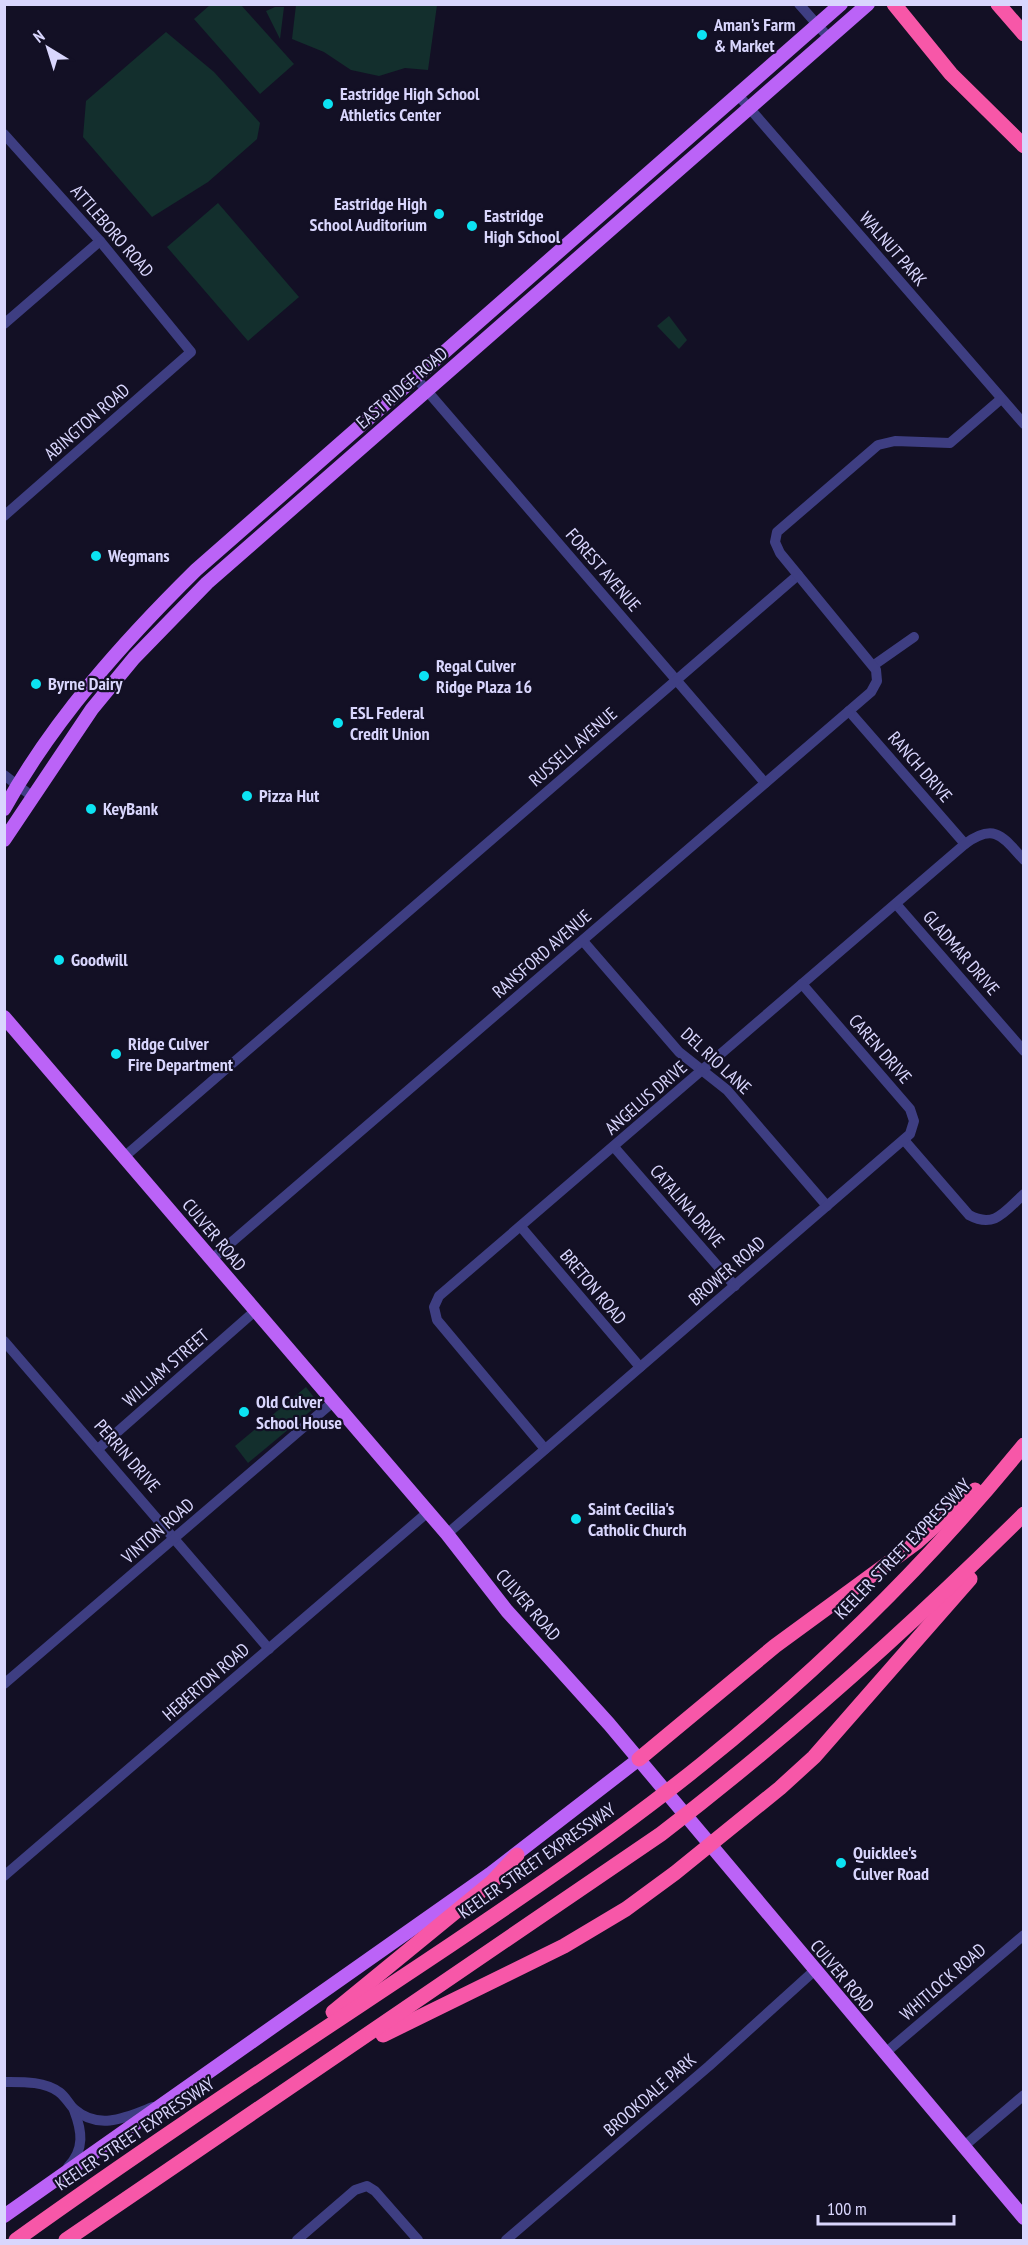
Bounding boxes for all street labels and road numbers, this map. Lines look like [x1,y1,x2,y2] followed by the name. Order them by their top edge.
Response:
[66,180,159,282] street label: ATTLEBORO ROAD
[855,207,932,291] street label: WALNUT PARK
[351,342,452,434] street label: EAST RIDGE ROAD
[39,378,134,465] street label: ABINGTON ROAD
[561,523,646,616] street label: FOREST AVENUE
[524,702,622,791] street label: RUSSELL AVENUE
[883,726,957,807] street label: RANCH DRIVE
[488,904,596,1003] street label: RANSFORD AVENUE
[918,905,1005,1000] street label: GLADMAR DRIVE
[844,1009,917,1088] street label: CAREN DRIVE
[676,1022,756,1099] street label: DEL RIO LANE
[600,1056,692,1140] street label: ANGELUS DRIVE
[645,1160,730,1252] street label: CATALINA DRIVE
[177,1194,251,1276] street label: CULVER ROAD
[684,1231,770,1310] street label: BROWER ROAD
[555,1244,632,1329] street label: BRETON ROAD
[118,1324,214,1411] street label: WILLIAM STREET
[89,1414,165,1497] street label: PERRIN DRIVE
[829,1473,976,1624] street label: KEELER STREET EXPRESSWAY
[116,1493,199,1569] street label: VINTON ROAD
[491,1564,566,1645] street label: CULVER ROAD
[157,1638,254,1726] street label: HEBERTON ROAD
[454,1797,621,1924] street label: KEELER STREET EXPRESSWAY
[805,1935,879,2017] street label: CULVER ROAD
[895,1938,990,2025] street label: WHITLOCK ROAD
[599,2048,701,2141] street label: BROOKDALE PARK
[51,2071,219,2195] street label: KEELER STREET EXPRESSWAY

